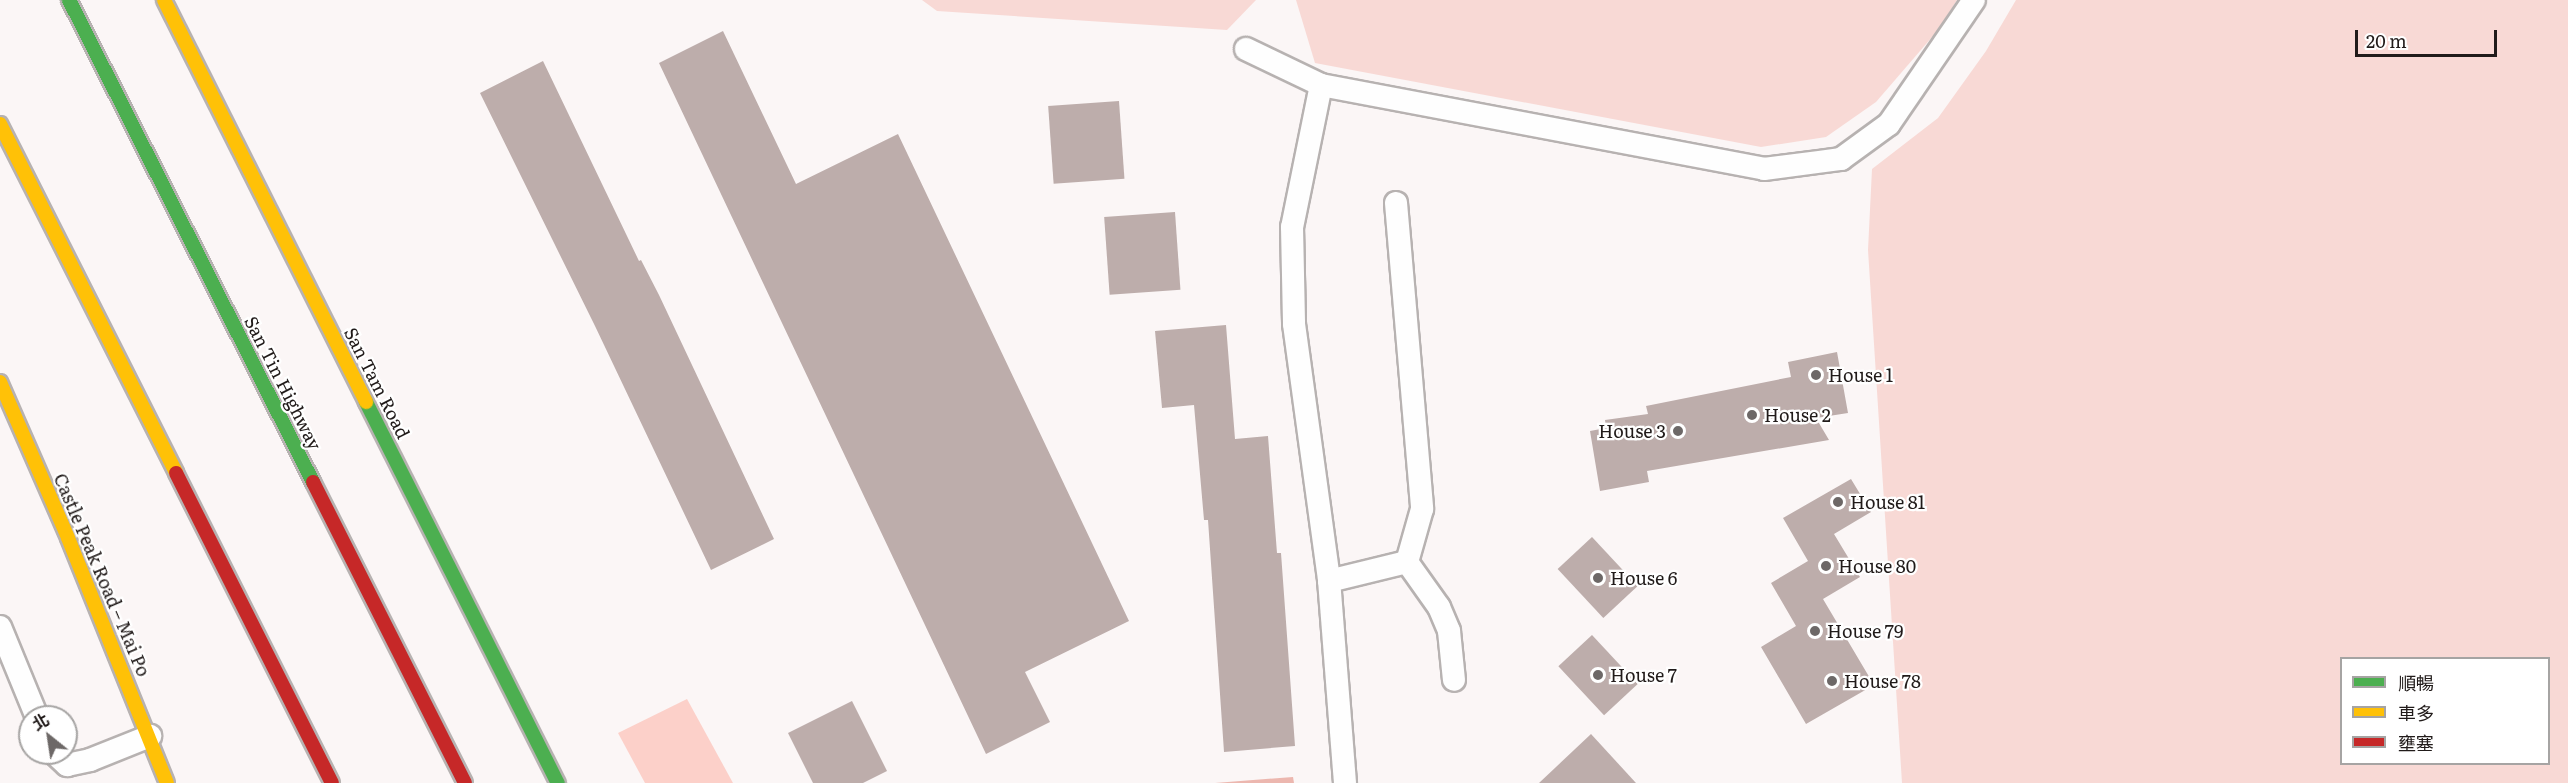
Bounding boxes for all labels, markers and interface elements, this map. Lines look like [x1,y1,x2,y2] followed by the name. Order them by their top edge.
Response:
[2358,18,2500,56] scale bar
[2366,27,2407,54] text: 20 m
[240,313,326,453] street label: San Tin Highway
[340,324,414,442] street label: San Tam Road
[1828,364,1893,386] place label: House 1
[1809,368,1823,382] marker: House 1
[1764,404,1831,426] place label: House 2
[1745,408,1759,422] marker: House 2
[1598,420,1666,442] place label: House 3
[1671,424,1685,438] marker: House 3
[49,470,155,680] street label: Castle Peak Road – Mai Po
[1850,491,1925,513] place label: House 81
[1831,495,1845,509] marker: House 81
[1838,555,1916,577] place label: House 80
[1819,559,1833,573] marker: House 80
[1610,567,1678,589] place label: House 6
[1591,571,1605,585] marker: House 6
[1827,620,1903,642] place label: House 79
[1808,624,1822,638] marker: House 79
[2340,657,2550,765] legend
[1610,664,1677,686] place label: House 7
[1591,668,1605,682] marker: House 7
[2398,669,2434,696] text: 順暢
[1844,670,1921,692] place label: House 78
[1825,674,1839,688] marker: House 78
[2398,699,2434,726] text: 車多
[18,705,78,765] north arrow
[27,707,53,736] text: 北
[2398,729,2434,756] text: 壅塞

